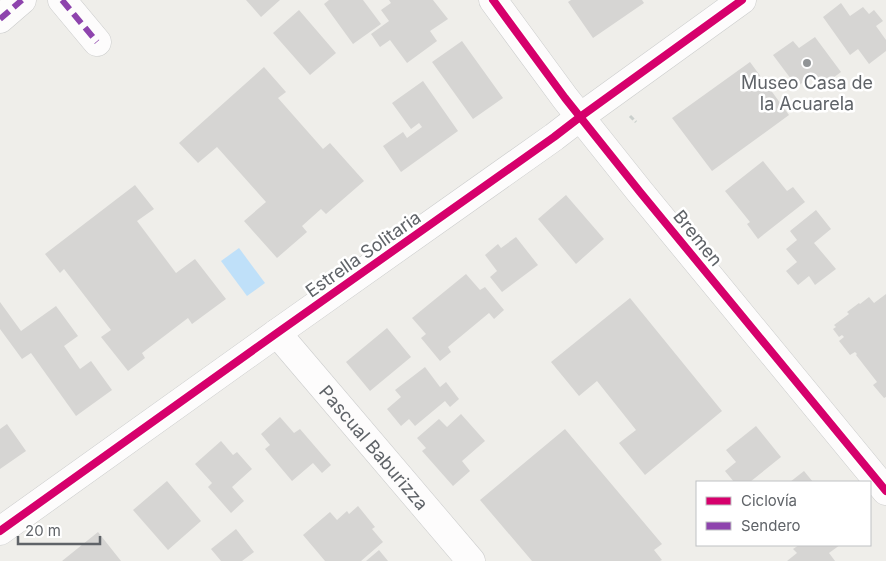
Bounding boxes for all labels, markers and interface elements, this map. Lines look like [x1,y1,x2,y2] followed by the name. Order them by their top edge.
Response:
[801,57,813,69] marker: Museo Casa de la Acuarela
[741,72,873,114] place label: Museo Casa de la Acuarela
[301,206,425,302] street label: Estrella Solitaria
[669,206,727,270] street label: Bremen
[315,381,433,514] street label: Pascual Baburizza
[696,481,871,546] legend
[741,491,797,510] text: Ciclovía
[18,514,100,546] scale bar
[741,516,801,535] text: Sendero
[25,521,61,540] text: 20 m

